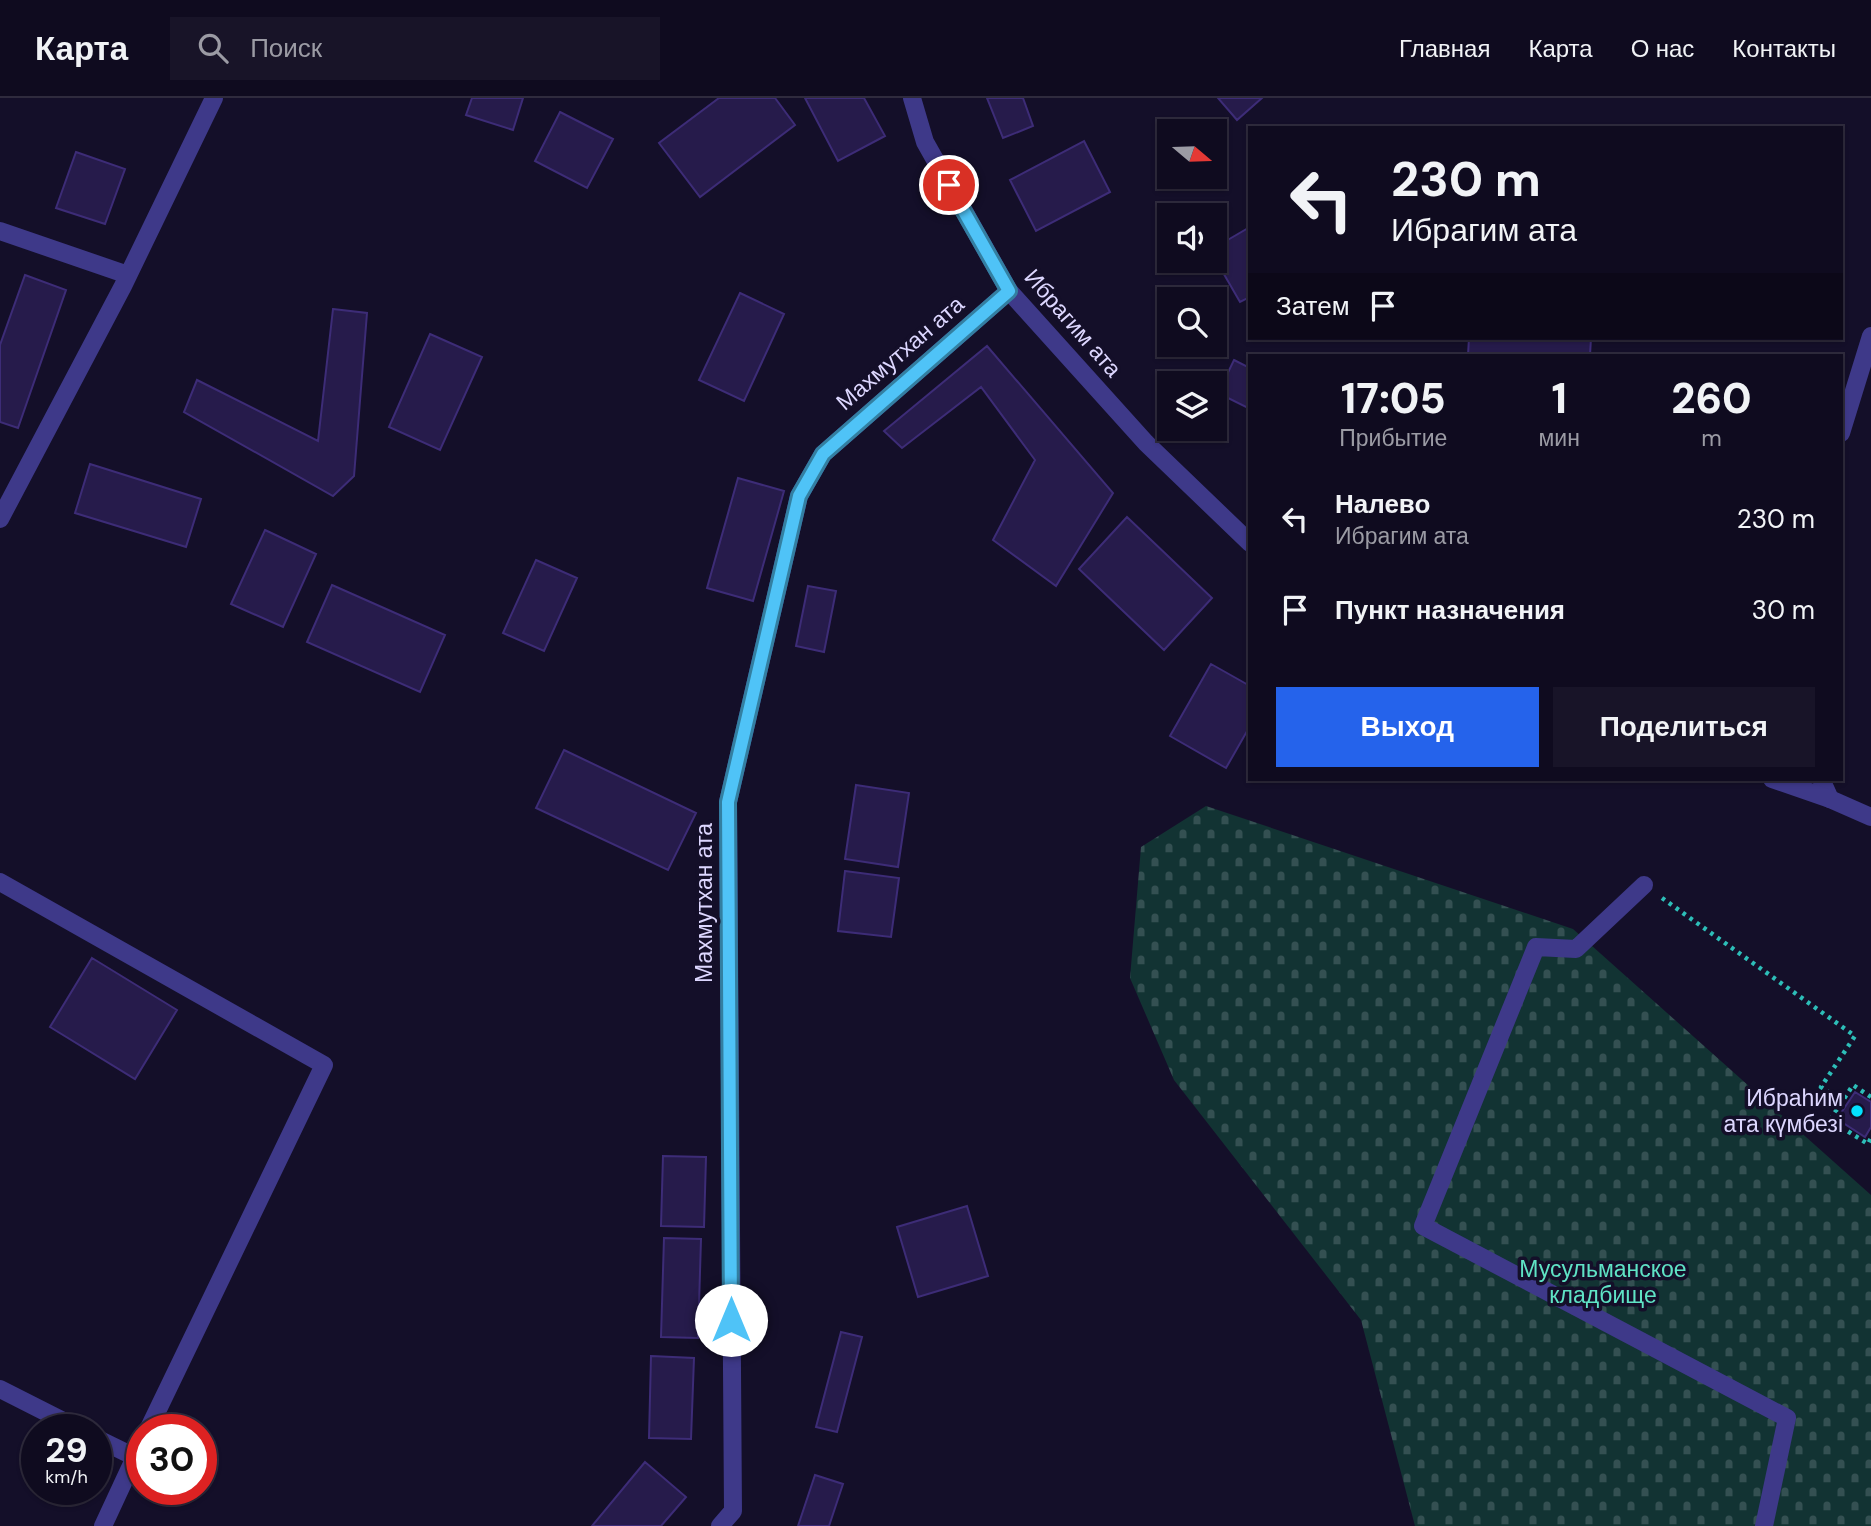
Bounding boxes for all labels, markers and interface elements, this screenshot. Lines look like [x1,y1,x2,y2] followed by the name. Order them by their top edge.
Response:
[170,17,660,80] search box
[35,27,128,70] text: Карта
[194,29,232,67] icon: search
[250,31,322,65] text: Поиск
[1399,33,1490,64] text: Главная
[1528,33,1593,64] text: Карта
[1631,33,1694,64] text: О нас
[1732,33,1836,64] text: Контакты
[1157,119,1227,189] north arrow
[1157,119,1227,441] map controls
[1391,147,1541,211] text: 230 m
[1276,154,1367,245] icon: left
[919,155,979,215] pin
[930,166,968,204] icon: arrive
[1157,203,1227,273] button: sound
[1391,209,1577,251] text: Ибрагим ата
[1018,263,1128,383] street label: Ибрагим ата
[1157,287,1227,357] button: search
[1364,287,1402,325] icon: arrive
[830,289,970,417] street label: Махмутхан ата
[1276,289,1350,323] text: Затем
[1157,371,1227,441] button: layers
[1341,371,1446,426] text: 17:05
[1551,371,1567,426] text: 1
[1671,371,1752,426] text: 260
[1339,423,1447,453] text: Прибытие
[1539,423,1580,453] text: мин
[1701,423,1722,453] text: m
[1335,487,1430,521] text: Налево
[1276,500,1314,538] icon: left
[1737,502,1815,536] text: 230 m
[1335,521,1469,551] text: Ибрагим ата
[1276,591,1314,629] icon: arrive
[1335,593,1565,627] text: Пункт назначения
[1752,593,1815,627] text: 30 m
[1276,687,1539,767] button: Выход
[1553,687,1815,767] button: Поделиться
[689,823,719,983] street label: Махмутхан ата
[1724,1083,1843,1139] place label: Ибраһим ата күмбезі
[1849,1103,1865,1119] marker: Ибраһим ата күмбезі
[1519,1254,1687,1310] park label: Мусульманское кладбище
[694,1283,768,1357] position arrow
[126,1414,217,1505] speed limit sign: 30
[45,1427,88,1473] text: 29
[45,1465,88,1489] text: km/h

